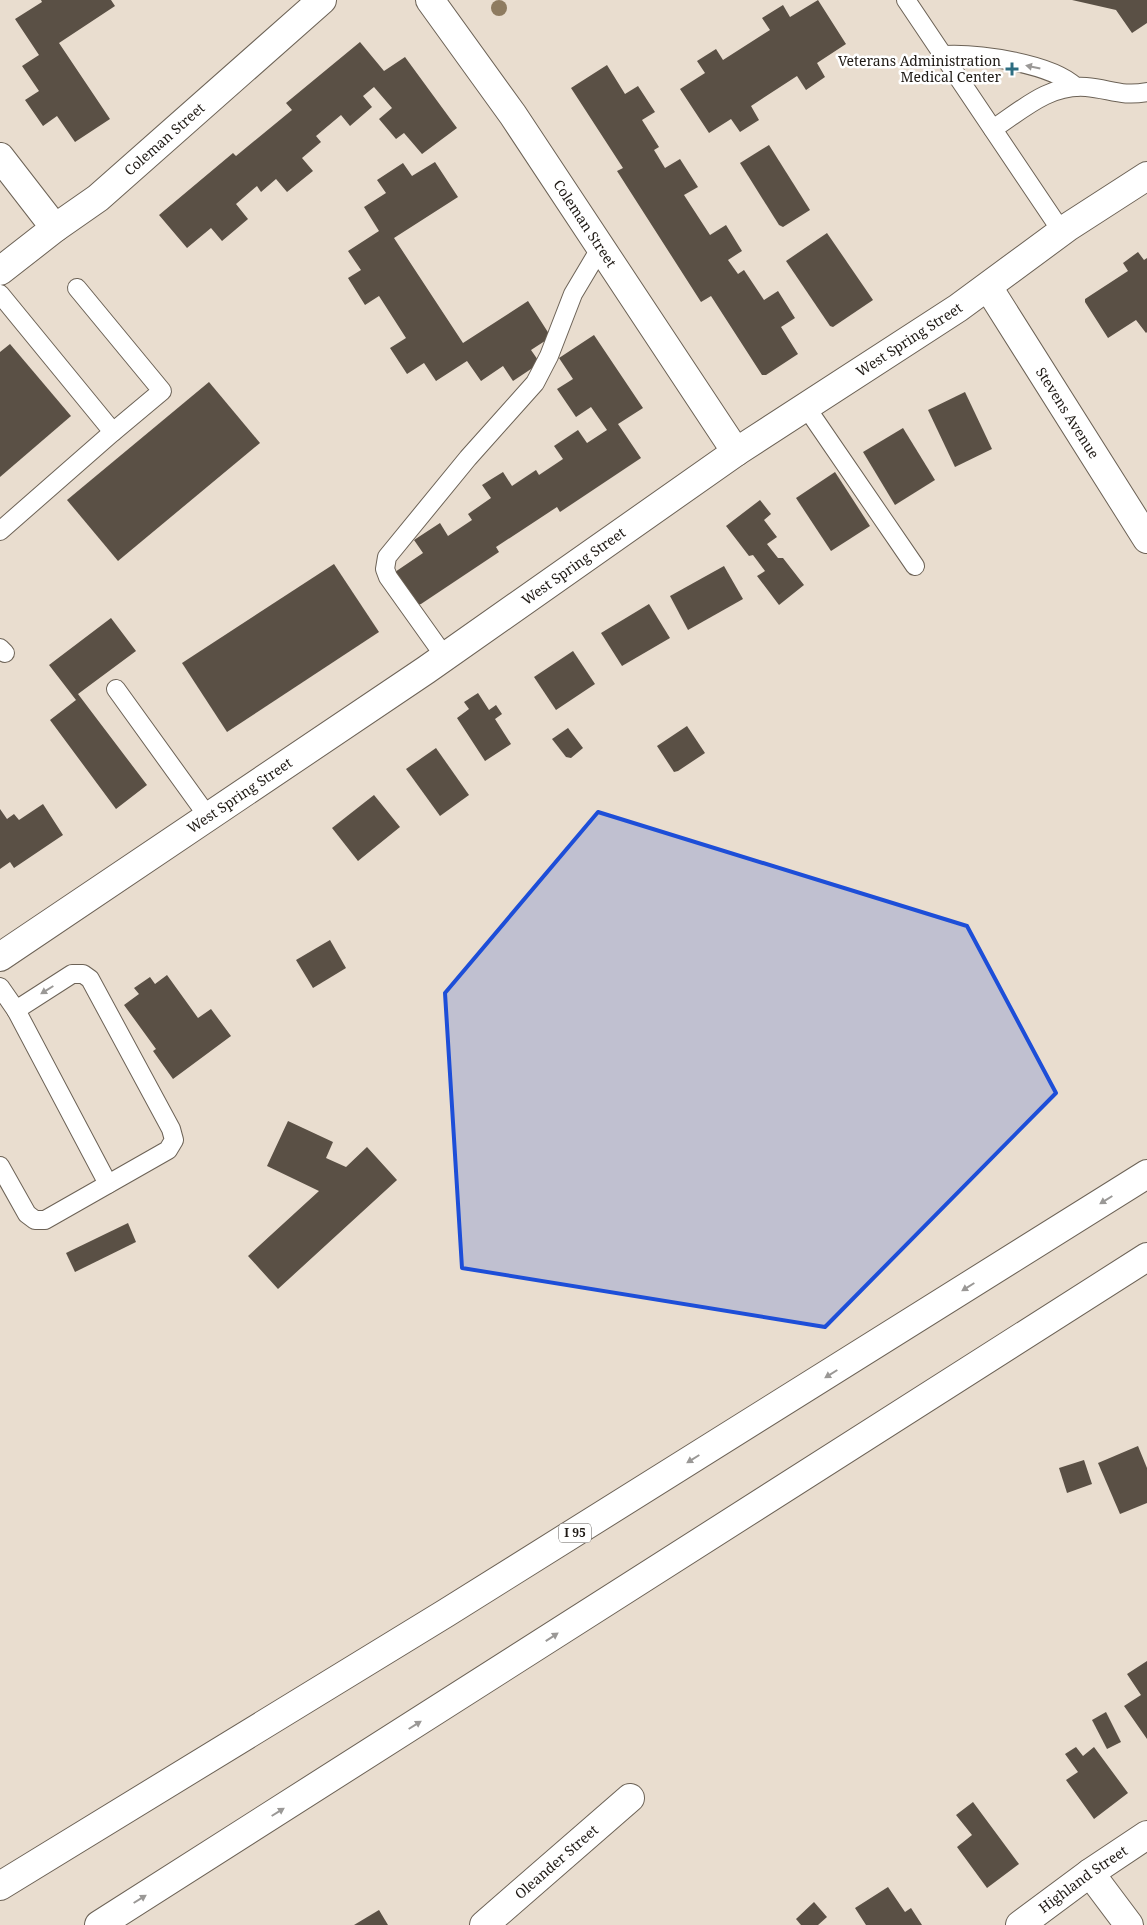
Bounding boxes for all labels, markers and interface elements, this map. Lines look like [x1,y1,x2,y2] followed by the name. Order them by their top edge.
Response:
[838,51,1001,86] place label: Veterans Administration Medical Center
[1005,62,1019,76] marker: Veterans Administration Medical Center
[1025,63,1040,71] one-way arrow
[120,98,209,180] street label: Coleman Street
[549,176,621,271] street label: Coleman Street
[852,298,966,381] street label: West Spring Street
[1032,363,1104,462] street label: Stevens Avenue
[518,523,629,609] street label: West Spring Street
[183,753,296,837] street label: West Spring Street
[40,985,54,995] one-way arrow
[1099,1196,1112,1205] one-way arrow
[962,1282,975,1292] one-way arrow
[824,1369,837,1378] one-way arrow
[686,1455,699,1464] one-way arrow
[559,1524,591,1542] road number: I 95
[545,1633,558,1642] one-way arrow
[408,1720,421,1729] one-way arrow
[271,1807,284,1816] one-way arrow
[510,1820,602,1903] street label: Oleander Street
[1035,1841,1131,1917] street label: Highland Street
[134,1894,147,1904] one-way arrow

